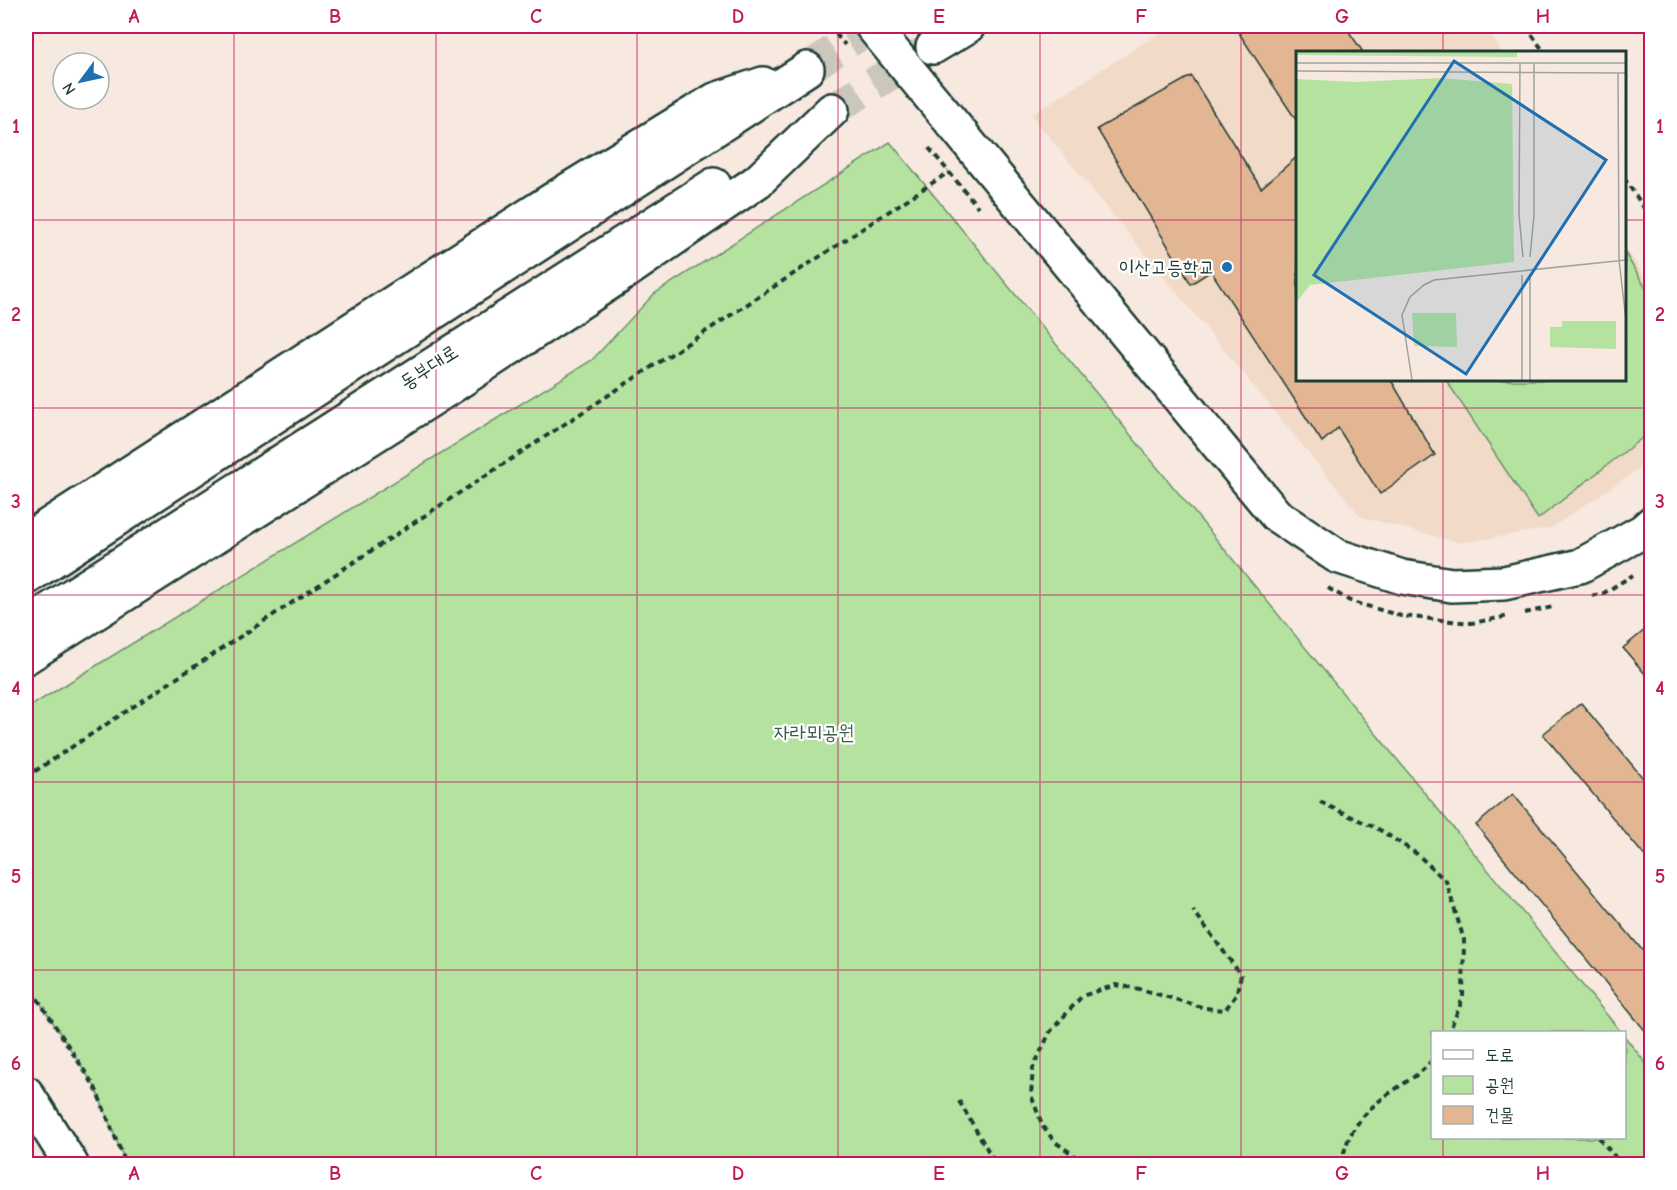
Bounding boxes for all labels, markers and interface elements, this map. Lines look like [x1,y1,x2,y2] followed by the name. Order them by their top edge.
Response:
[128,5,140,28] text: A
[329,5,341,28] text: B
[530,5,542,28] text: C
[732,5,744,28] text: D
[933,5,945,28] text: E
[1135,5,1147,28] text: F
[1335,5,1349,28] text: G
[1536,5,1550,28] text: H
[51,51,111,111] north arrow
[1296,51,1626,381] inset map
[59,79,80,98] text: N
[12,115,20,138] text: 1
[1656,115,1664,138] text: 1
[1118,256,1215,279] place label: 이산고등학교
[1220,260,1234,274] marker: 이산고등학교
[11,303,21,326] text: 2
[1655,303,1665,326] text: 2
[396,340,462,394] street label: 동부대로
[11,490,21,513] text: 3
[1655,490,1665,513] text: 3
[11,677,21,700] text: 4
[1655,677,1665,700] text: 4
[774,721,854,744] park label: 자라뫼공원
[11,865,21,888] text: 5
[1655,865,1665,888] text: 5
[1431,1031,1626,1139] legend
[1485,1045,1514,1066] text: 도로
[11,1052,21,1075] text: 6
[1655,1052,1665,1075] text: 6
[1485,1075,1514,1096] text: 공원
[1485,1105,1514,1126] text: 건물
[128,1162,140,1185] text: A
[329,1162,341,1185] text: B
[530,1162,542,1185] text: C
[732,1162,744,1185] text: D
[933,1162,945,1185] text: E
[1135,1162,1147,1185] text: F
[1335,1162,1349,1185] text: G
[1536,1162,1550,1185] text: H

